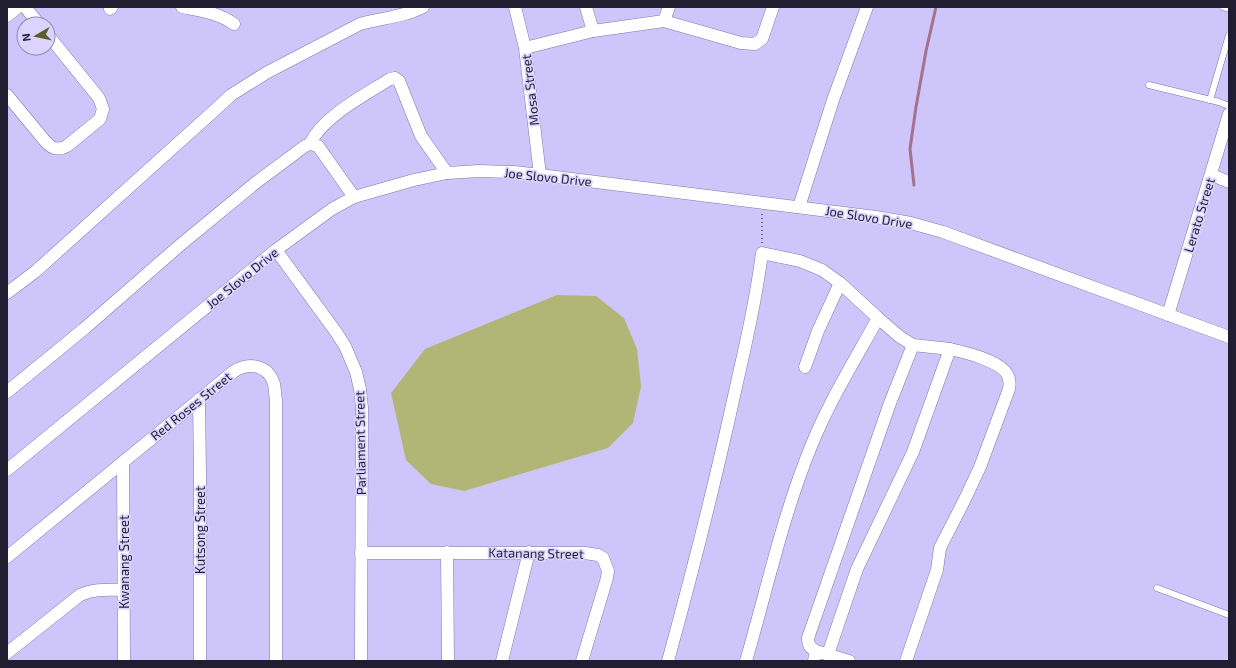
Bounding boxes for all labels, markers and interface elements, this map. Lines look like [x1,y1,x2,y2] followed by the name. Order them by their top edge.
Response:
[16,16,56,56] north arrow
[19,33,33,43] text: N
[518,53,542,126] street label: Mosa Street
[503,164,593,190] street label: Joe Slovo Drive
[1180,176,1218,254] street label: Lerato Street
[824,202,914,232] street label: Joe Slovo Drive
[203,244,281,312] street label: Joe Slovo Drive
[147,368,235,444] street label: Red Roses Street
[351,391,369,495] street label: Parliament Street
[192,486,208,574] street label: Kutsong Street
[116,515,132,609] street label: Kwanang Street
[488,544,584,562] street label: Katanang Street

